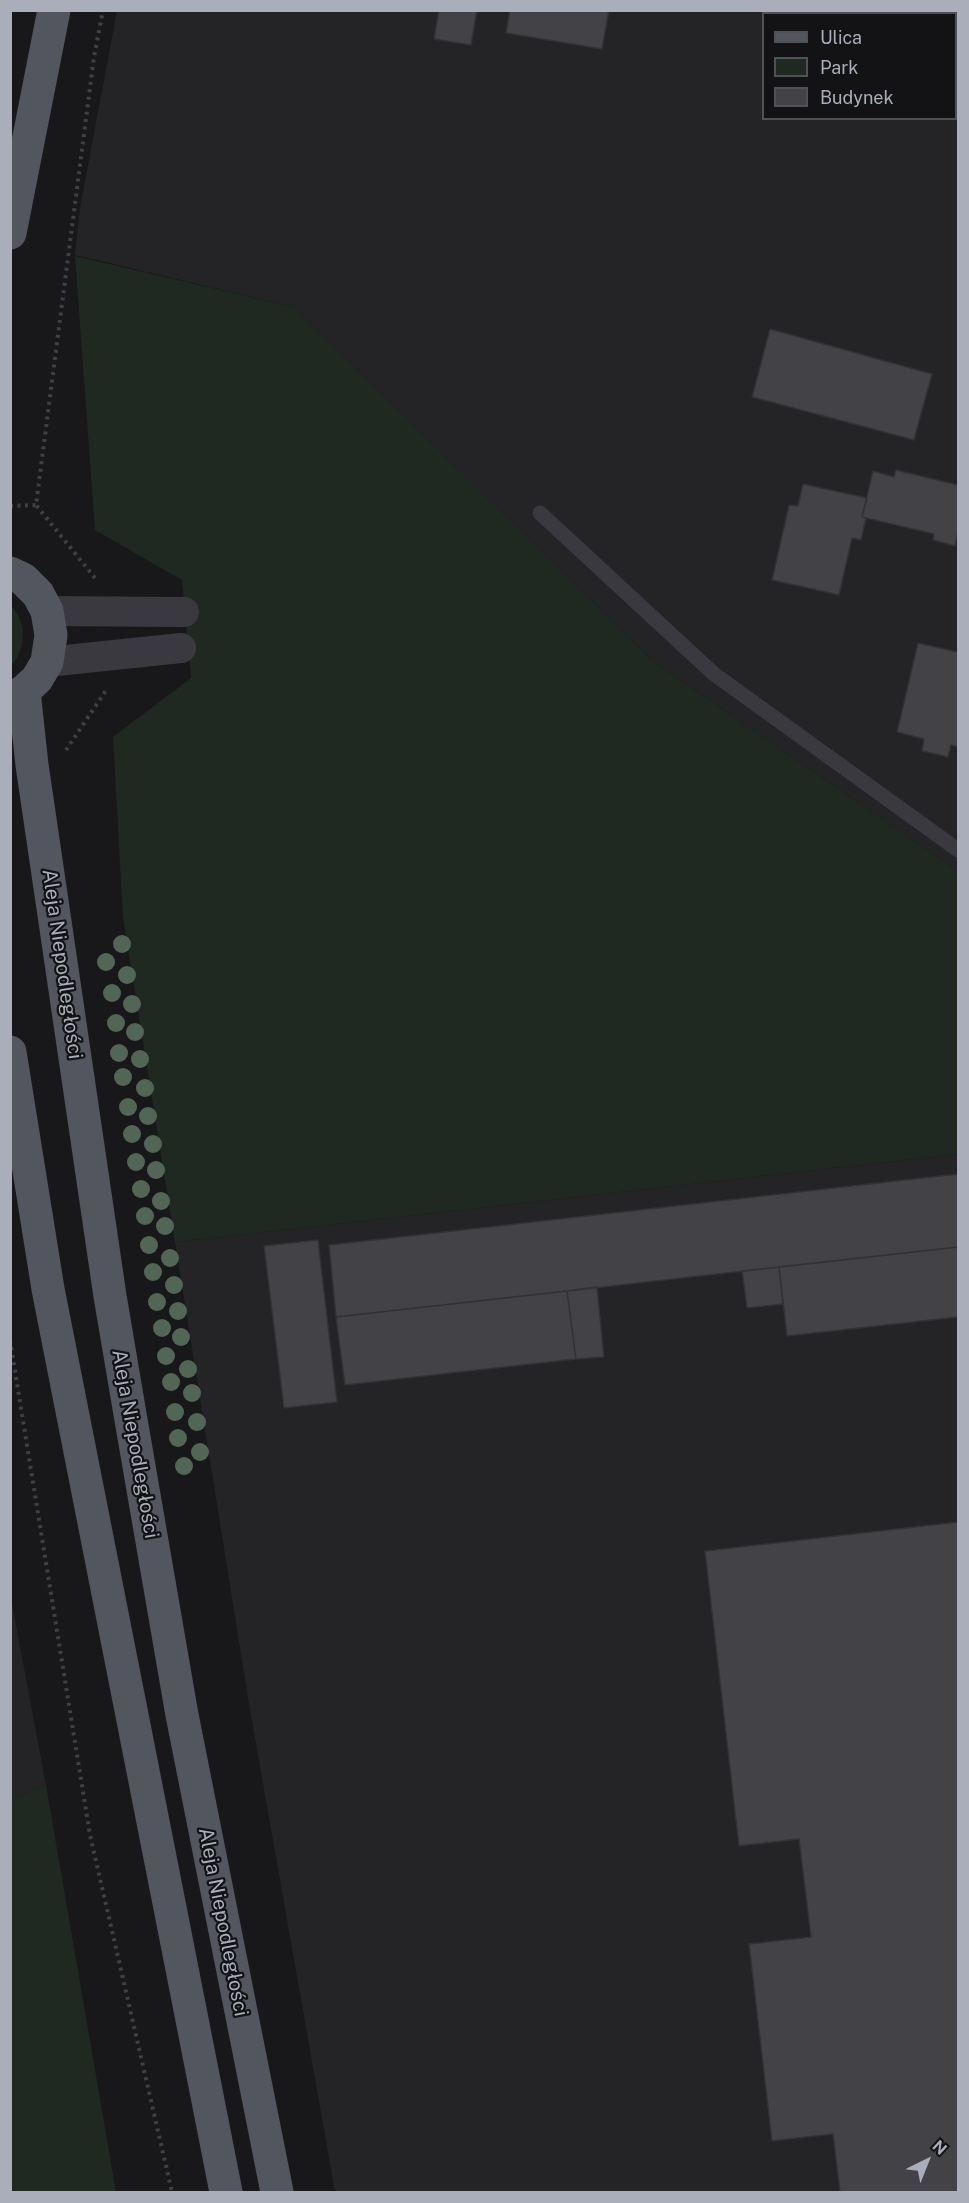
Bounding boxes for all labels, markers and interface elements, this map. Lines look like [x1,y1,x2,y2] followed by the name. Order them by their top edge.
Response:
[762,12,957,120] legend
[820,27,862,48] text: Ulica
[820,57,858,78] text: Park
[820,87,894,108] text: Budynek
[37,867,87,1061] street label: Aleja Niepodległości
[107,1347,163,1541] street label: Aleja Niepodległości
[193,1826,253,2018] street label: Aleja Niepodległości
[897,2131,957,2191] north arrow
[929,2136,951,2159] text: N

